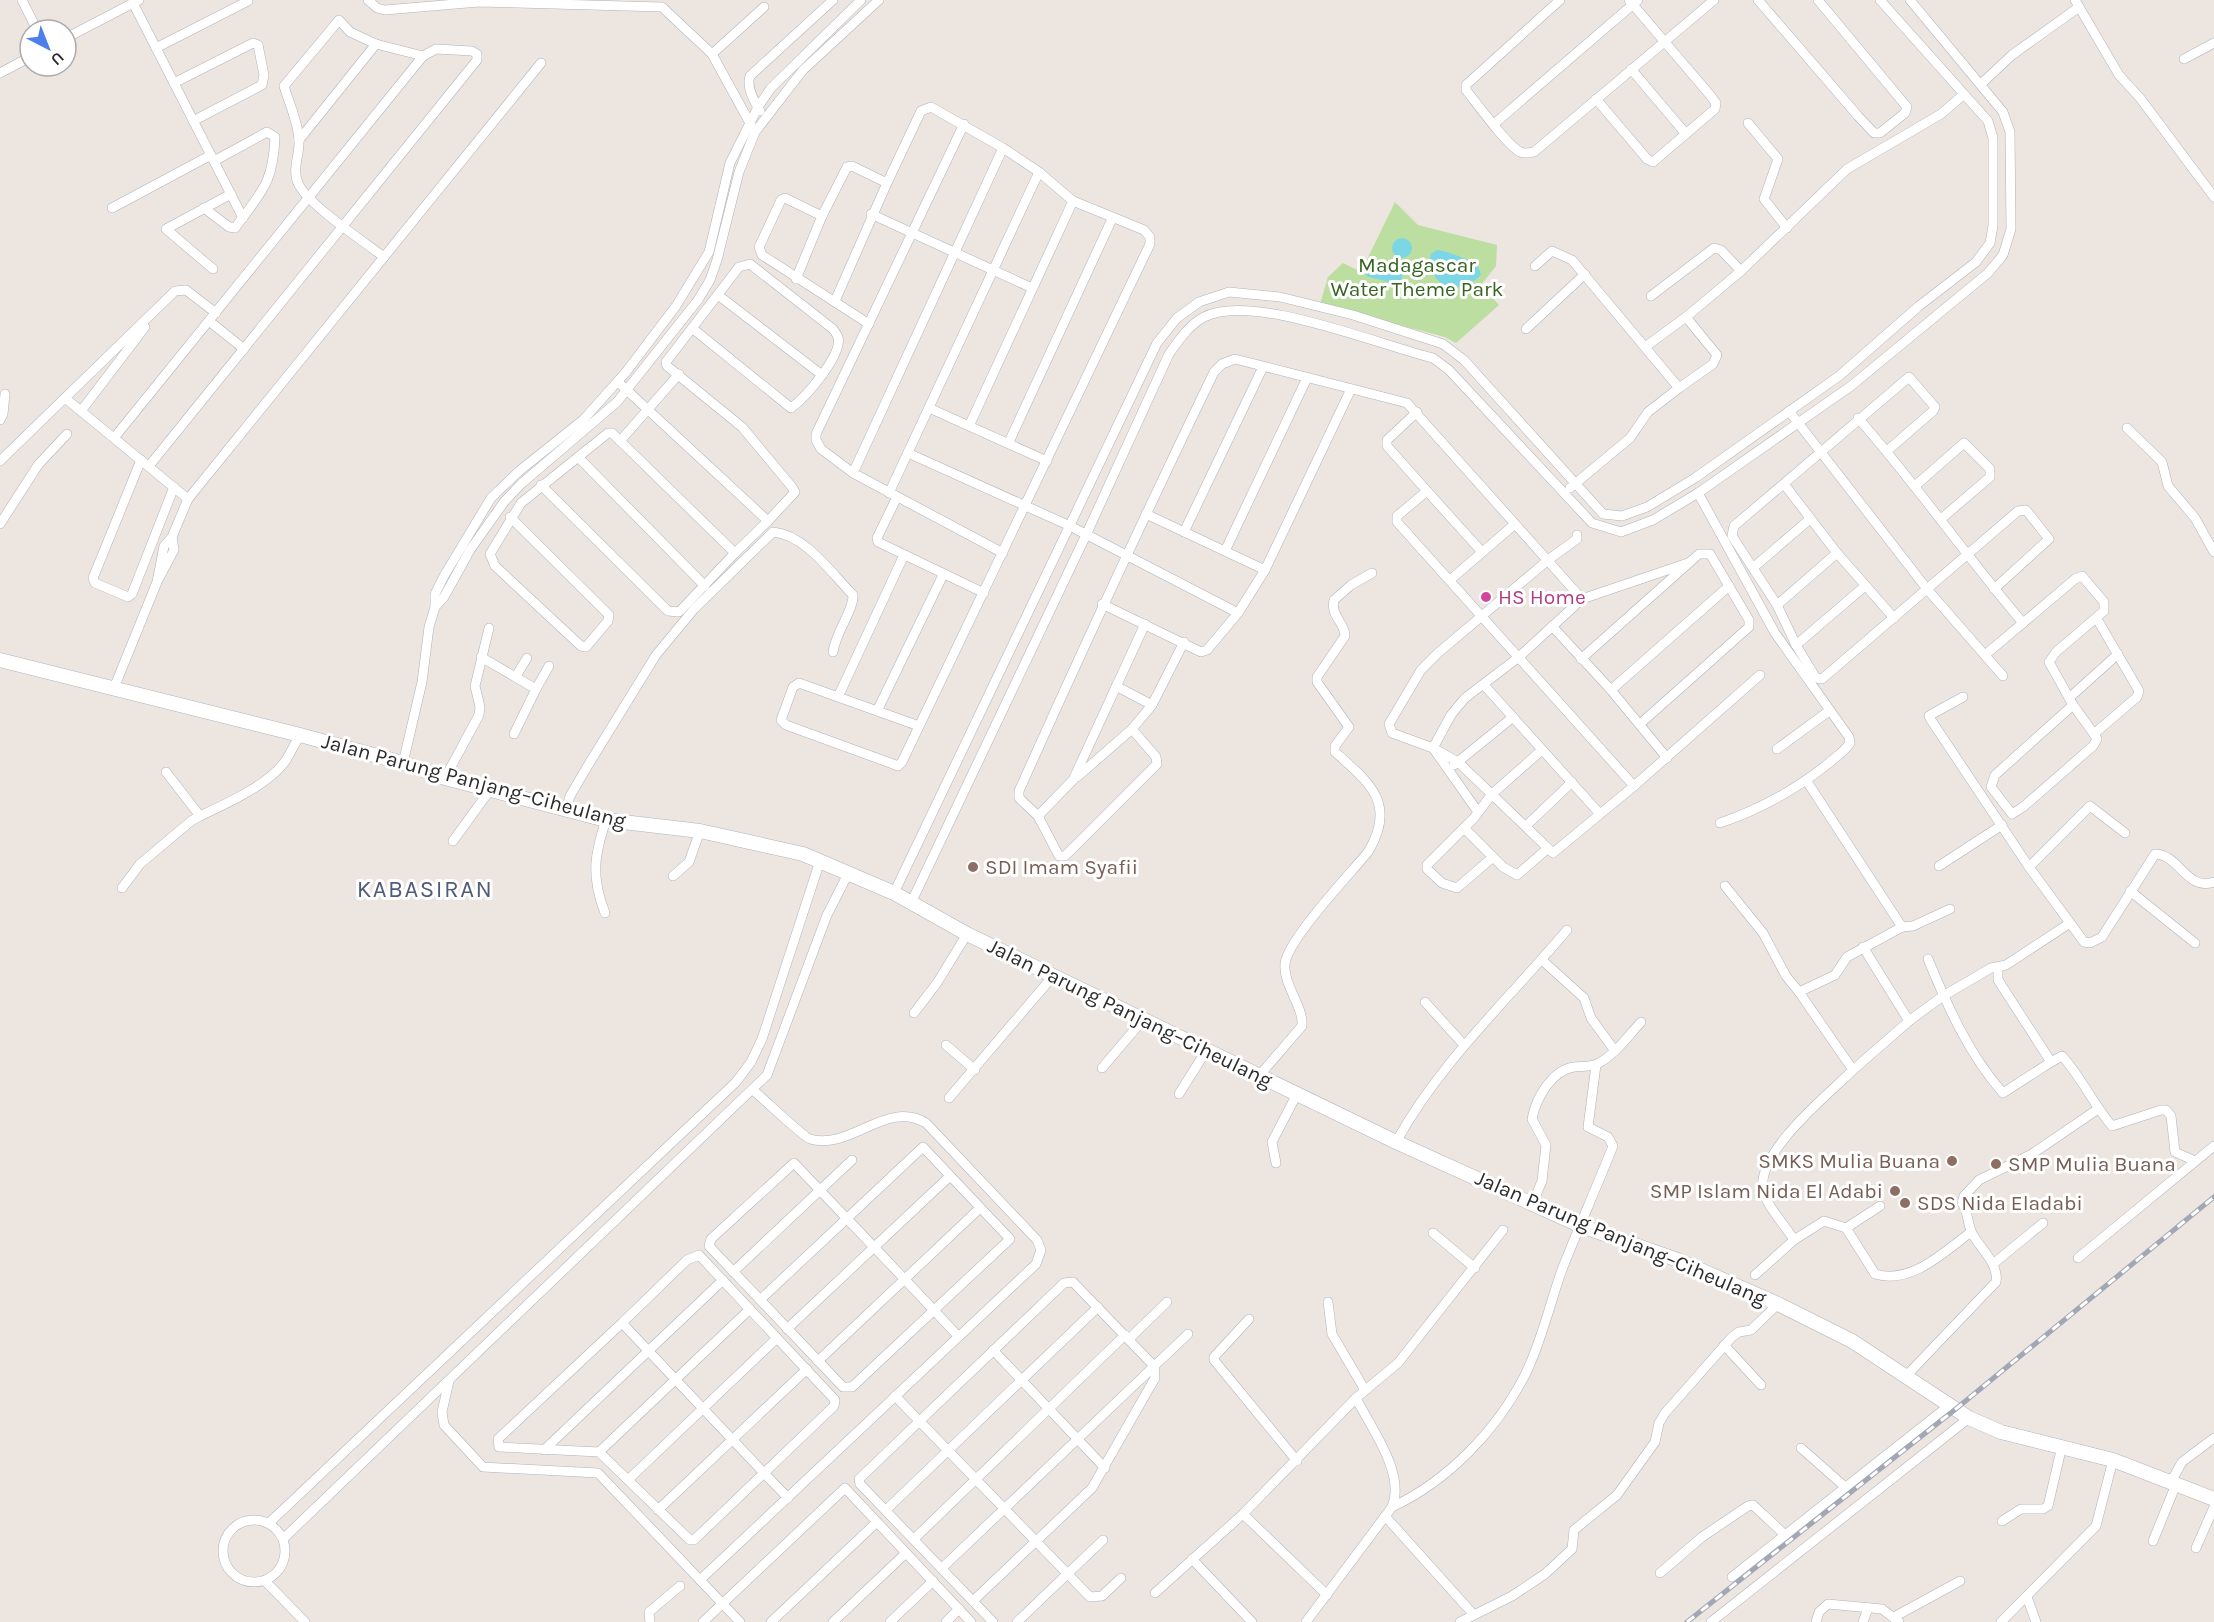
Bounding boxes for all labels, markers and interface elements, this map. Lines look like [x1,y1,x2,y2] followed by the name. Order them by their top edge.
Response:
[18,18,78,78] north arrow
[47,48,68,70] text: U
[1331,253,1504,301] park label: Madagascar Water Theme Park
[1498,585,1586,609] place label: HS Home
[1479,590,1493,604] marker: HS Home
[319,729,629,833] street label: Jalan Parung Panjang–Ciheulang
[985,855,1138,879] place label: SDI Imam Syafii
[966,860,980,874] marker: SDI Imam Syafii
[357,875,493,903] district label: KABASIRAN
[984,933,1276,1093] street label: Jalan Parung Panjang–Ciheulang
[1758,1149,1940,1173] place label: SMKS Mulia Buana
[2008,1152,2176,1176] place label: SMP Mulia Buana
[1945,1154,1959,1168] marker: SMKS Mulia Buana
[1989,1157,2003,1171] marker: SMP Mulia Buana
[1472,1166,1770,1310] street label: Jalan Parung Panjang–Ciheulang
[1650,1179,1883,1203] place label: SMP Islam Nida El Adabi
[1888,1184,1902,1198] marker: SMP Islam Nida El Adabi
[1917,1191,2083,1215] place label: SDS Nida Eladabi
[1898,1196,1912,1210] marker: SDS Nida Eladabi

